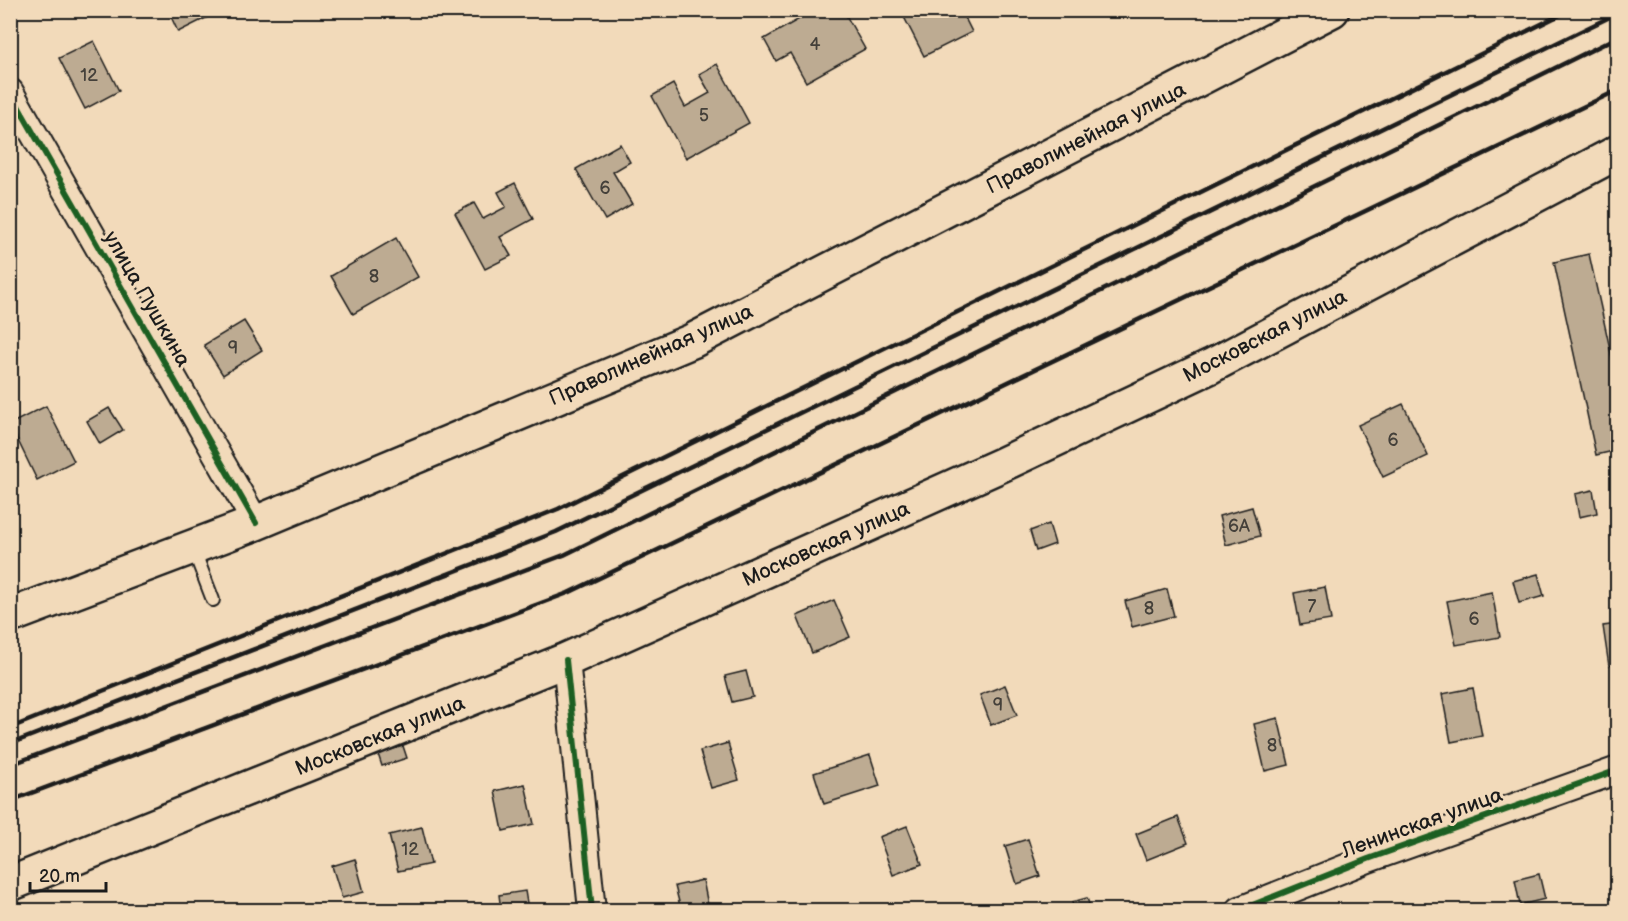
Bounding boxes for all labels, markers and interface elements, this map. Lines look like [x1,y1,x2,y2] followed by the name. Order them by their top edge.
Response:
[810,34,821,55] house number: 4
[80,65,98,86] house number: 12
[982,77,1191,199] street label: Праволинейная улица
[699,105,709,126] house number: 5
[600,178,611,199] house number: 6
[98,227,196,372] street label: улица Пушкина
[369,266,379,287] house number: 8
[1179,284,1352,388] street label: Московская улица
[545,298,757,411] street label: Праволинейная улица
[228,338,238,359] house number: 9
[1388,430,1399,451] house number: 6
[738,496,914,592] street label: Московская улица
[1228,516,1250,537] house number: 6А
[1308,596,1317,617] house number: 7
[1144,598,1154,619] house number: 8
[1469,609,1480,630] house number: 6
[292,690,469,781] street label: Московская улица
[993,695,1003,716] house number: 9
[1267,735,1277,756] house number: 8
[1337,782,1506,864] street label: Ленинская улица
[401,839,419,860] house number: 12
[30,855,106,893] scale bar
[39,866,80,887] text: 20 m

